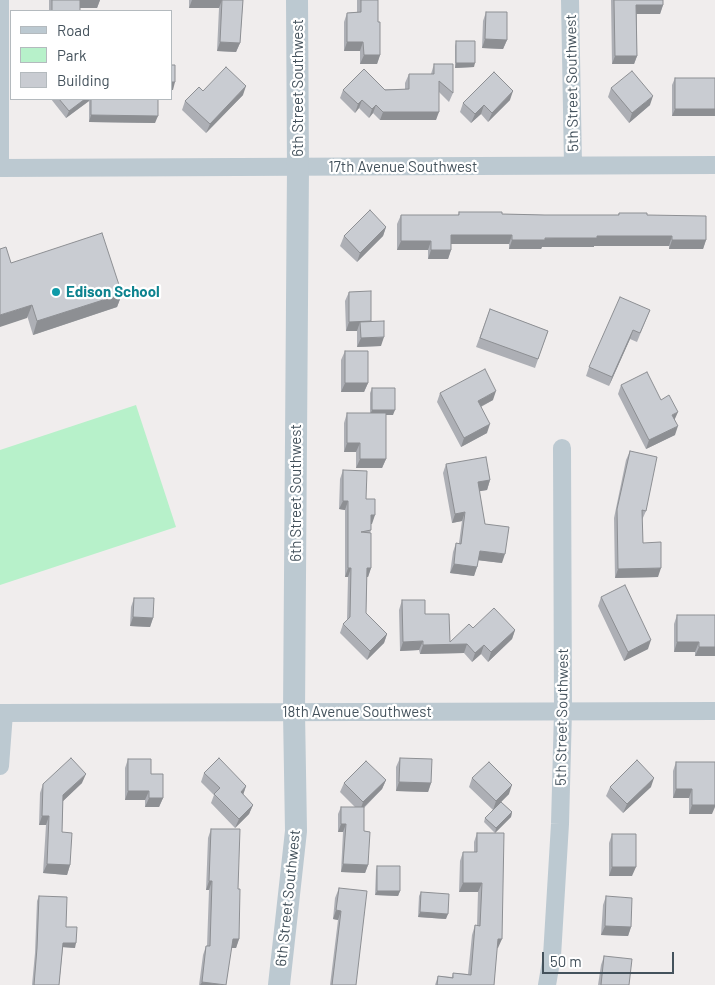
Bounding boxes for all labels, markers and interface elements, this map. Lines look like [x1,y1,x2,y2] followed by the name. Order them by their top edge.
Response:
[10,10,172,100] legend
[562,14,582,152] street label: 5th Street Southwest
[289,19,307,157] street label: 6th Street Southwest
[57,21,90,39] text: Road
[57,46,86,64] text: Park
[57,71,110,89] text: Building
[328,158,478,176] street label: 17th Avenue Southwest
[66,283,160,301] place label: Edison School
[50,286,62,298] marker: Edison School
[287,424,305,562] street label: 6th Street Southwest
[552,648,572,786] street label: 5th Street Southwest
[282,703,432,721] street label: 18th Avenue Southwest
[272,829,304,967] street label: 6th Street Southwest
[545,942,678,974] scale bar
[550,952,582,970] text: 50 m

